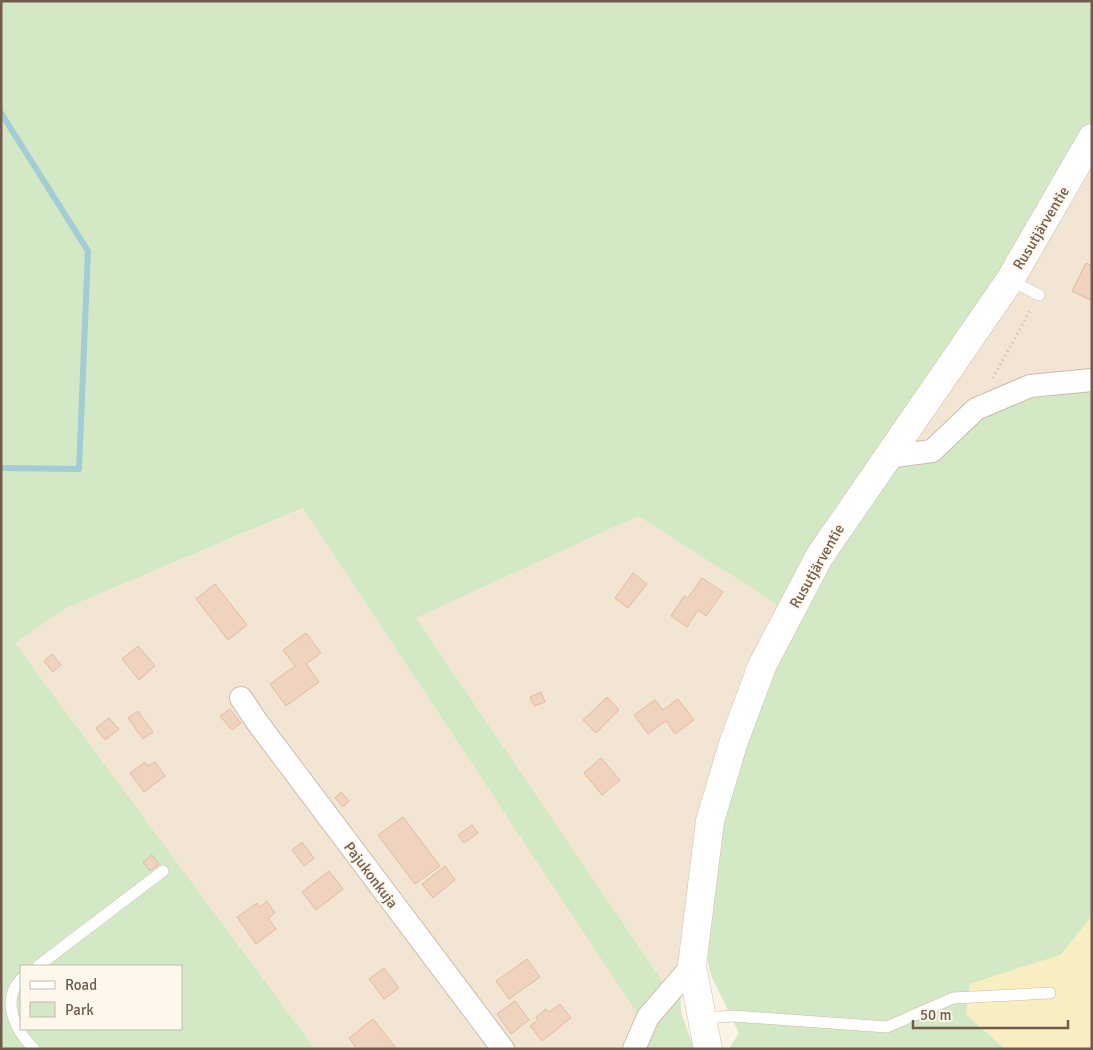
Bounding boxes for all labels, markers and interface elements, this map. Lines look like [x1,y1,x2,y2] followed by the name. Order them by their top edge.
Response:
[1009,183,1073,273] street label: Rusutjärventie
[786,521,848,611] street label: Rusutjärventie
[340,838,402,912] street label: Pajukonkuja
[20,965,182,1030] legend
[65,976,97,994] text: Road
[913,998,1068,1030] scale bar
[65,1001,94,1019] text: Park
[920,1006,951,1024] text: 50 m

